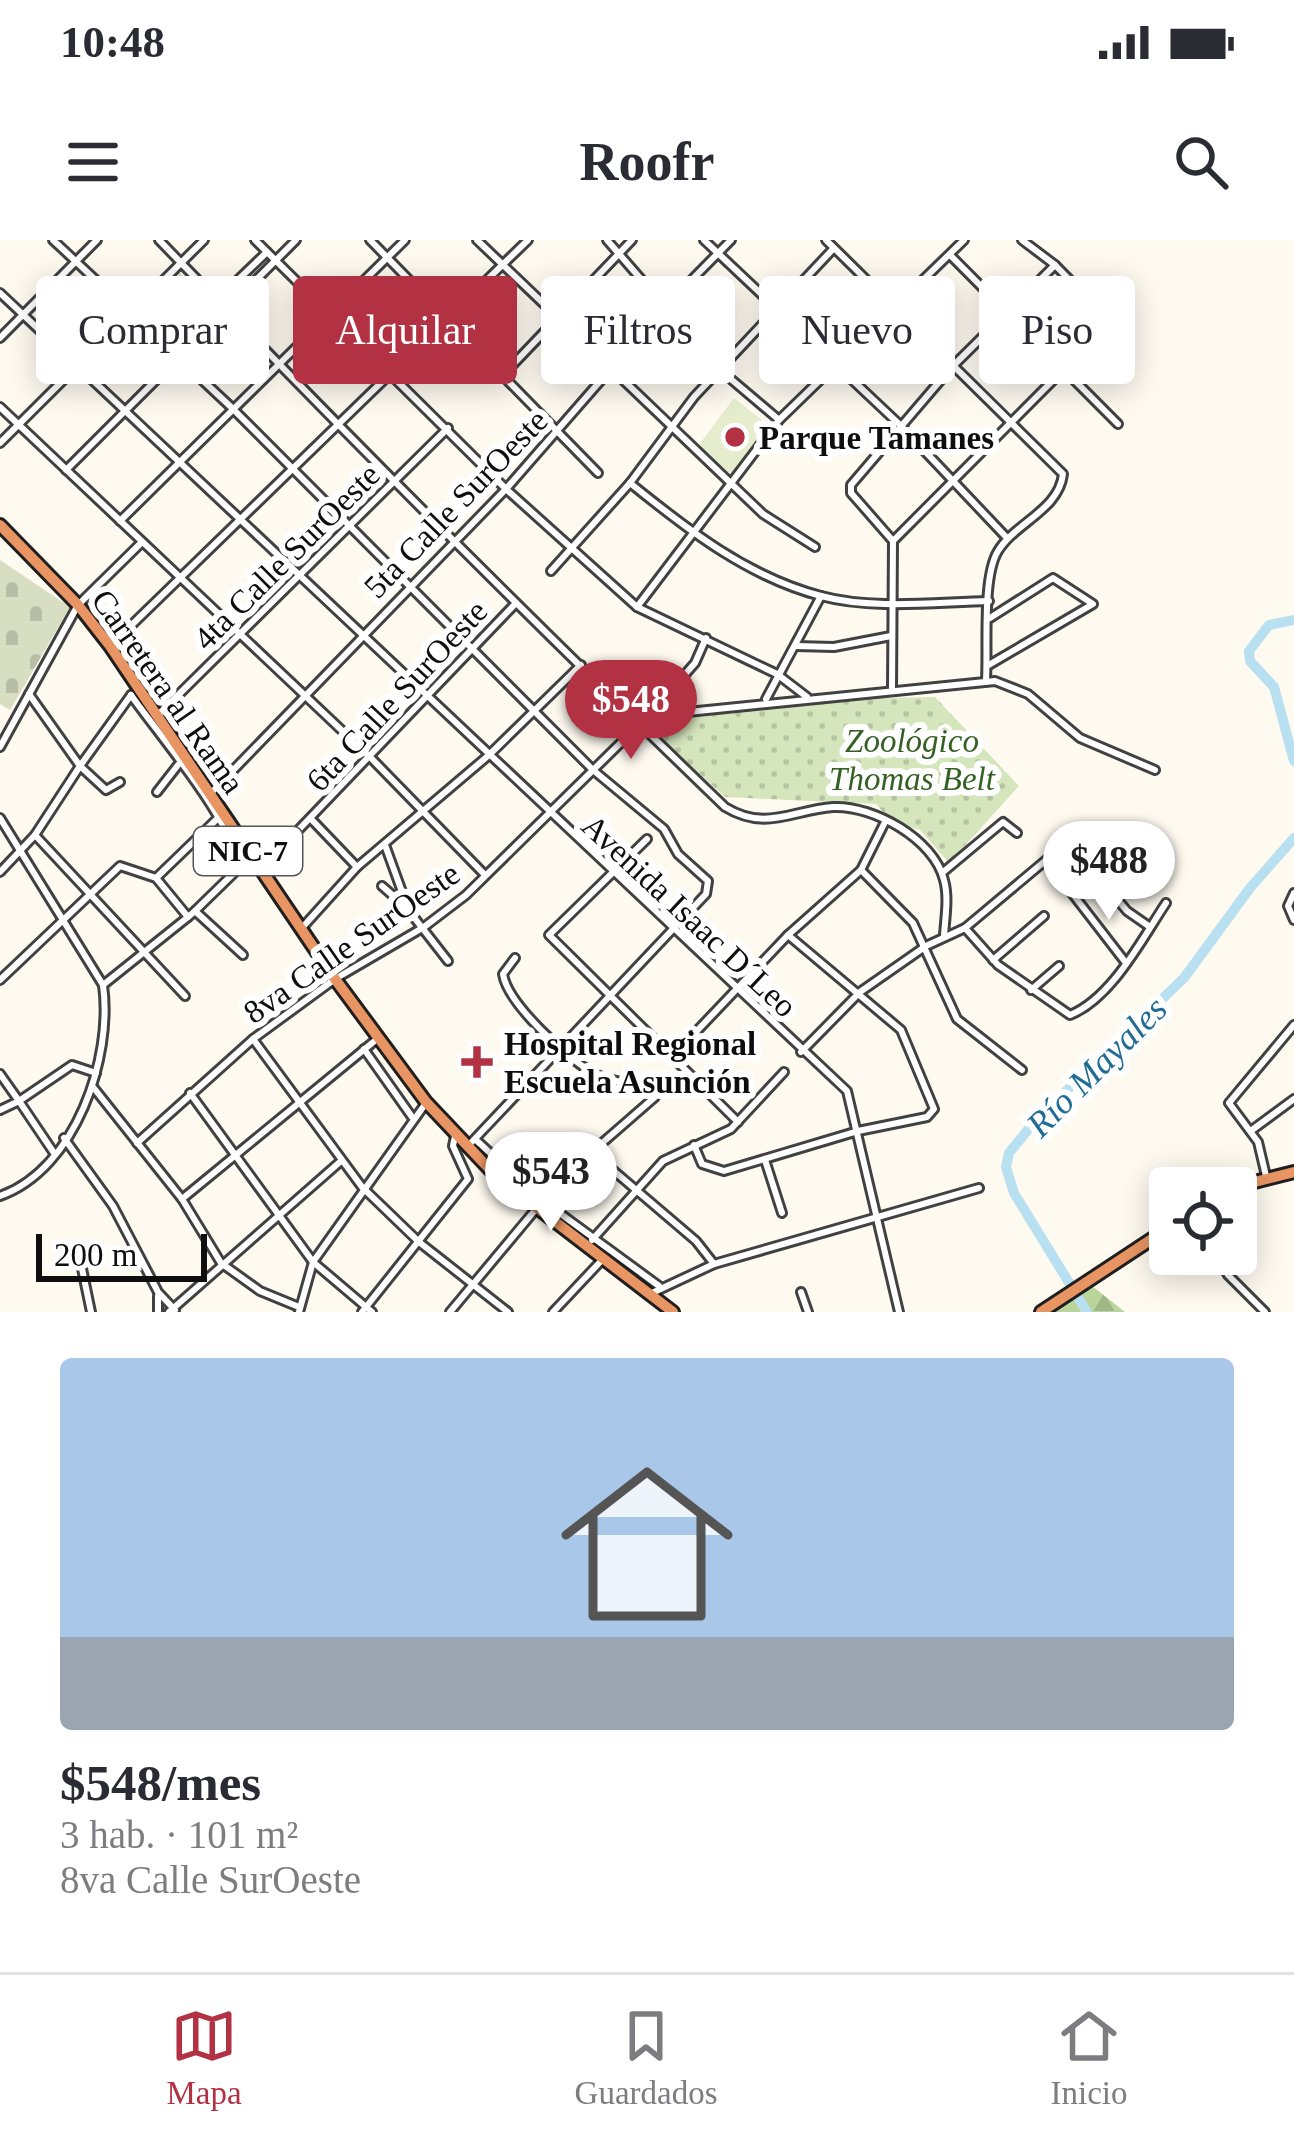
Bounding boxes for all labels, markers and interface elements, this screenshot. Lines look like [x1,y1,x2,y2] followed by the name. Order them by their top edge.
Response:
[60,17,165,67] text: 10:48
[60,129,126,195] icon: menu
[1168,129,1234,195] icon: search
[580,132,714,192] text: Roofr
[36,276,269,384] chip: Comprar
[293,276,517,384] chip: Alquilar
[541,276,735,384] chip: Filtros
[759,276,955,384] chip: Nuevo
[979,276,1135,384] chip: Piso
[357,402,555,605] street label: 5ta Calle SurOeste
[759,420,994,456] place label: Parque Tamanes
[722,424,748,450] marker: Parque Tamanes
[186,456,387,657] street label: 4ta Calle SurOeste
[85,583,252,800] street label: Carretera al Rama
[299,593,494,798] street label: 6ta Calle SurOeste
[560,660,702,762] pin: $548
[592,677,670,720] text: $548
[829,723,996,797] park label: Zoológico Thomas Belt
[575,807,804,1024] street label: Avenida Isaac D´Leo
[1038,821,1180,923] pin: $488
[194,827,302,875] road number: NIC-7
[1070,838,1148,881] text: $488
[237,855,466,1031] street label: 8va Calle SurOeste
[1018,989,1175,1146] water label: Río Mayales
[504,1026,756,1100] place label: Hospital Regional Escuela Asunción
[461,1046,493,1078] marker: Hospital Regional Escuela Asunción
[480,1132,622,1234] pin: $543
[512,1149,590,1192] text: $543
[1149,1167,1257,1275] map controls
[1149,1167,1257,1275] button: locate
[36,1228,207,1281] scale bar
[54,1237,137,1273] text: 200 m
[539,1436,755,1652] icon: home
[60,1755,261,1811] text: $548/mes
[60,1813,298,1856] text: 3 hab. · 101 m²
[60,1858,361,1901] text: 8va Calle SurOeste
[166,2003,242,2112] tab: Mapa
[575,2003,718,2112] tab: Guardados
[1051,2003,1128,2112] tab: Inicio

